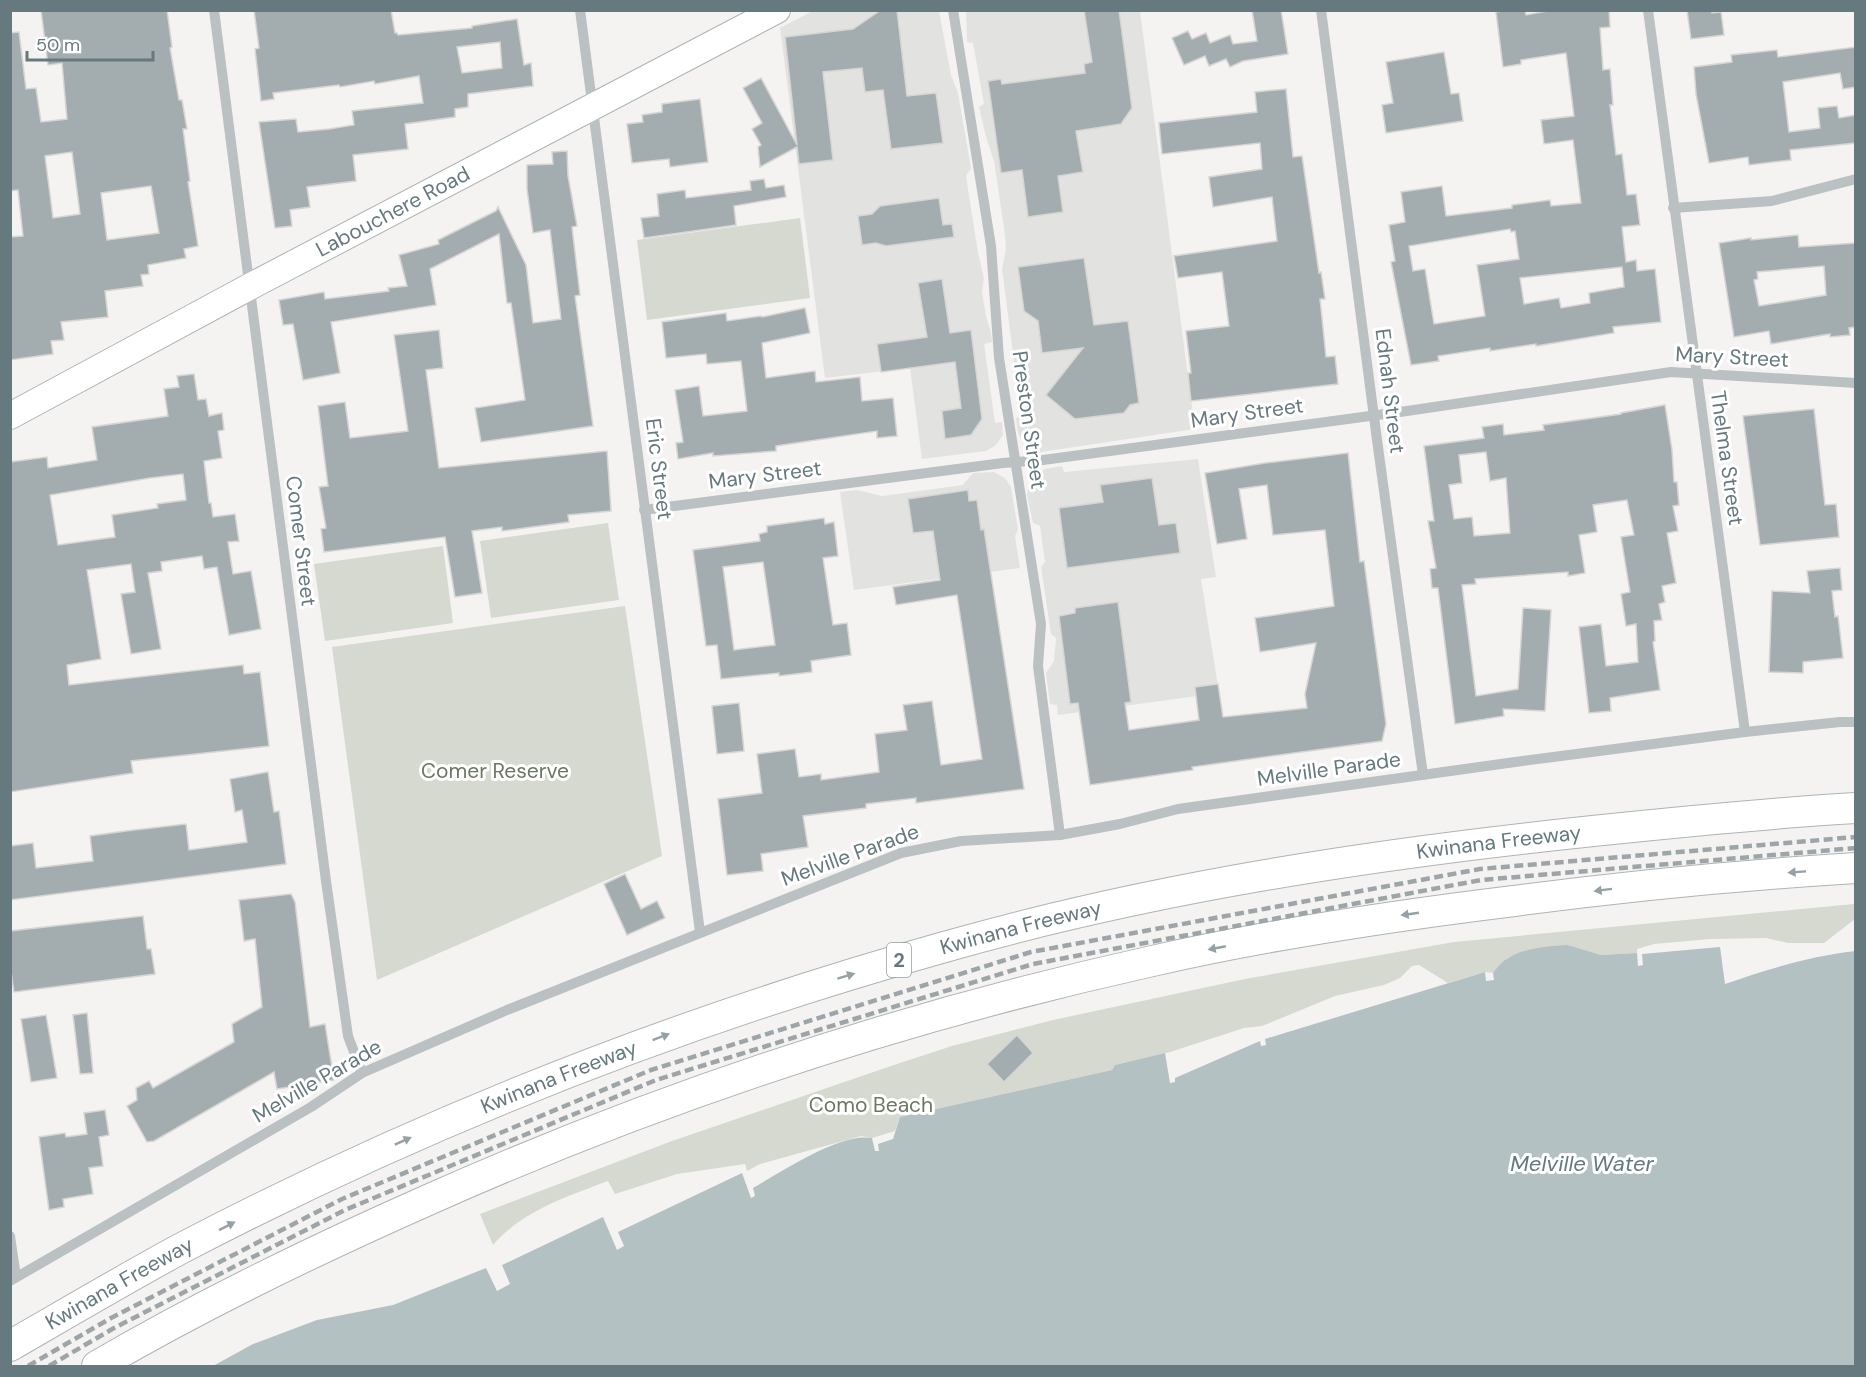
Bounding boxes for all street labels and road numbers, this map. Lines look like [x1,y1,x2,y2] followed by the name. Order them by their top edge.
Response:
[311,160,475,263] street label: Labouchere Road
[1368,327,1412,455] street label: Ednah Street
[1675,340,1789,374] street label: Mary Street
[1005,349,1053,491] street label: Preston Street
[1704,389,1750,527] street label: Thelma Street
[1189,391,1305,435] street label: Mary Street
[639,417,679,521] street label: Eric Street
[707,454,823,496] street label: Mary Street
[279,474,323,608] street label: Comer Street
[1255,745,1403,793] street label: Melville Parade
[777,817,923,893] street label: Melville Parade
[1415,818,1583,866] street label: Kwinana Freeway
[937,894,1105,962] street label: Kwinana Freeway
[887,943,911,977] road number: 2
[247,1033,387,1129] street label: Melville Parade
[476,1034,641,1120] street label: Kwinana Freeway
[40,1230,198,1336] street label: Kwinana Freeway

